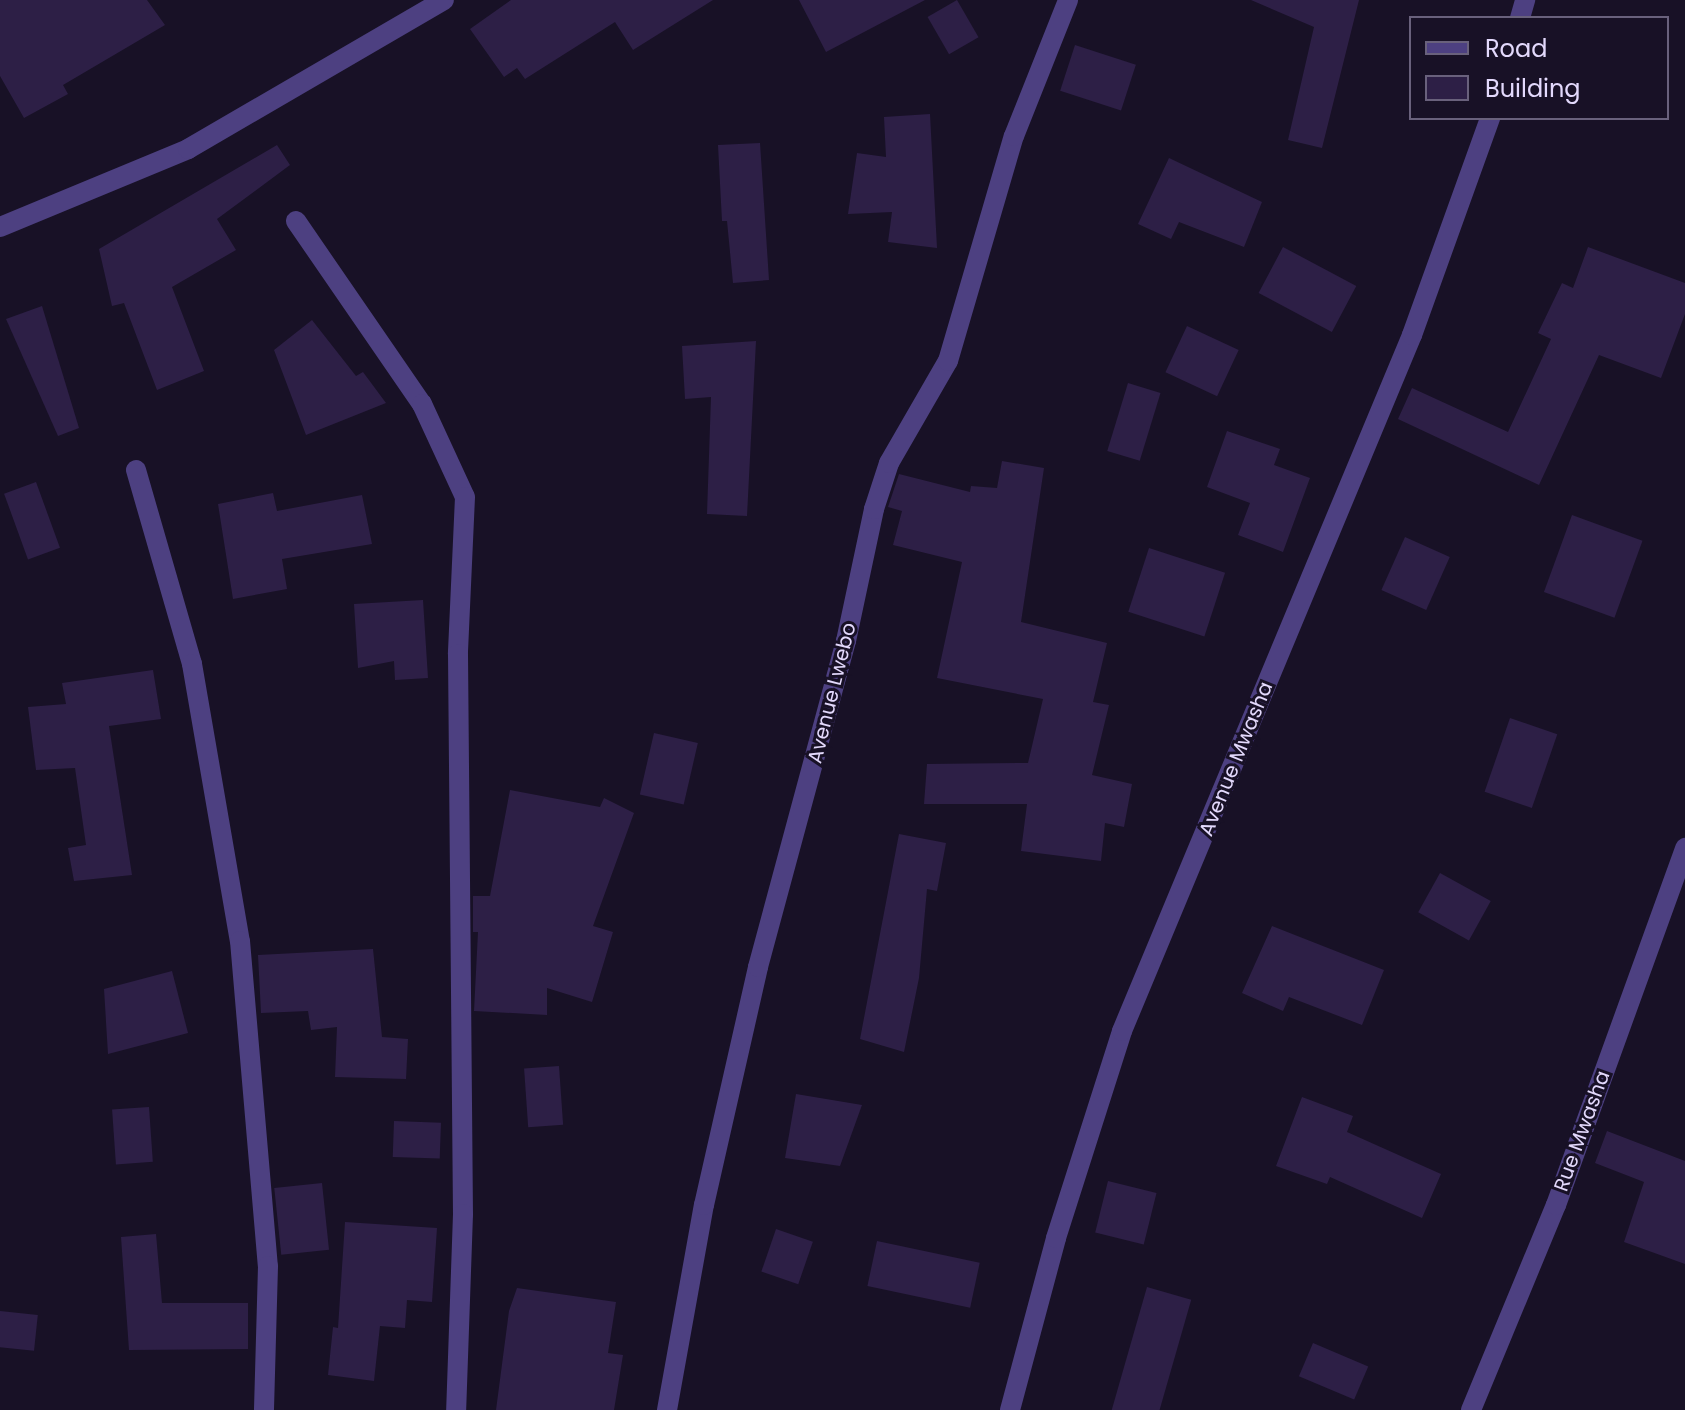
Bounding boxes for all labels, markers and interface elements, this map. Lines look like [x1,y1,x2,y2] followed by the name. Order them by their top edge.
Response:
[1409,16,1669,120] legend
[1485,32,1547,65] text: Road
[1485,72,1581,105] text: Building
[803,620,861,766] street label: Avenue Lwebo
[1194,678,1278,840] street label: Avenue Mwasha
[1549,1067,1615,1195] street label: Rue Mwasha

